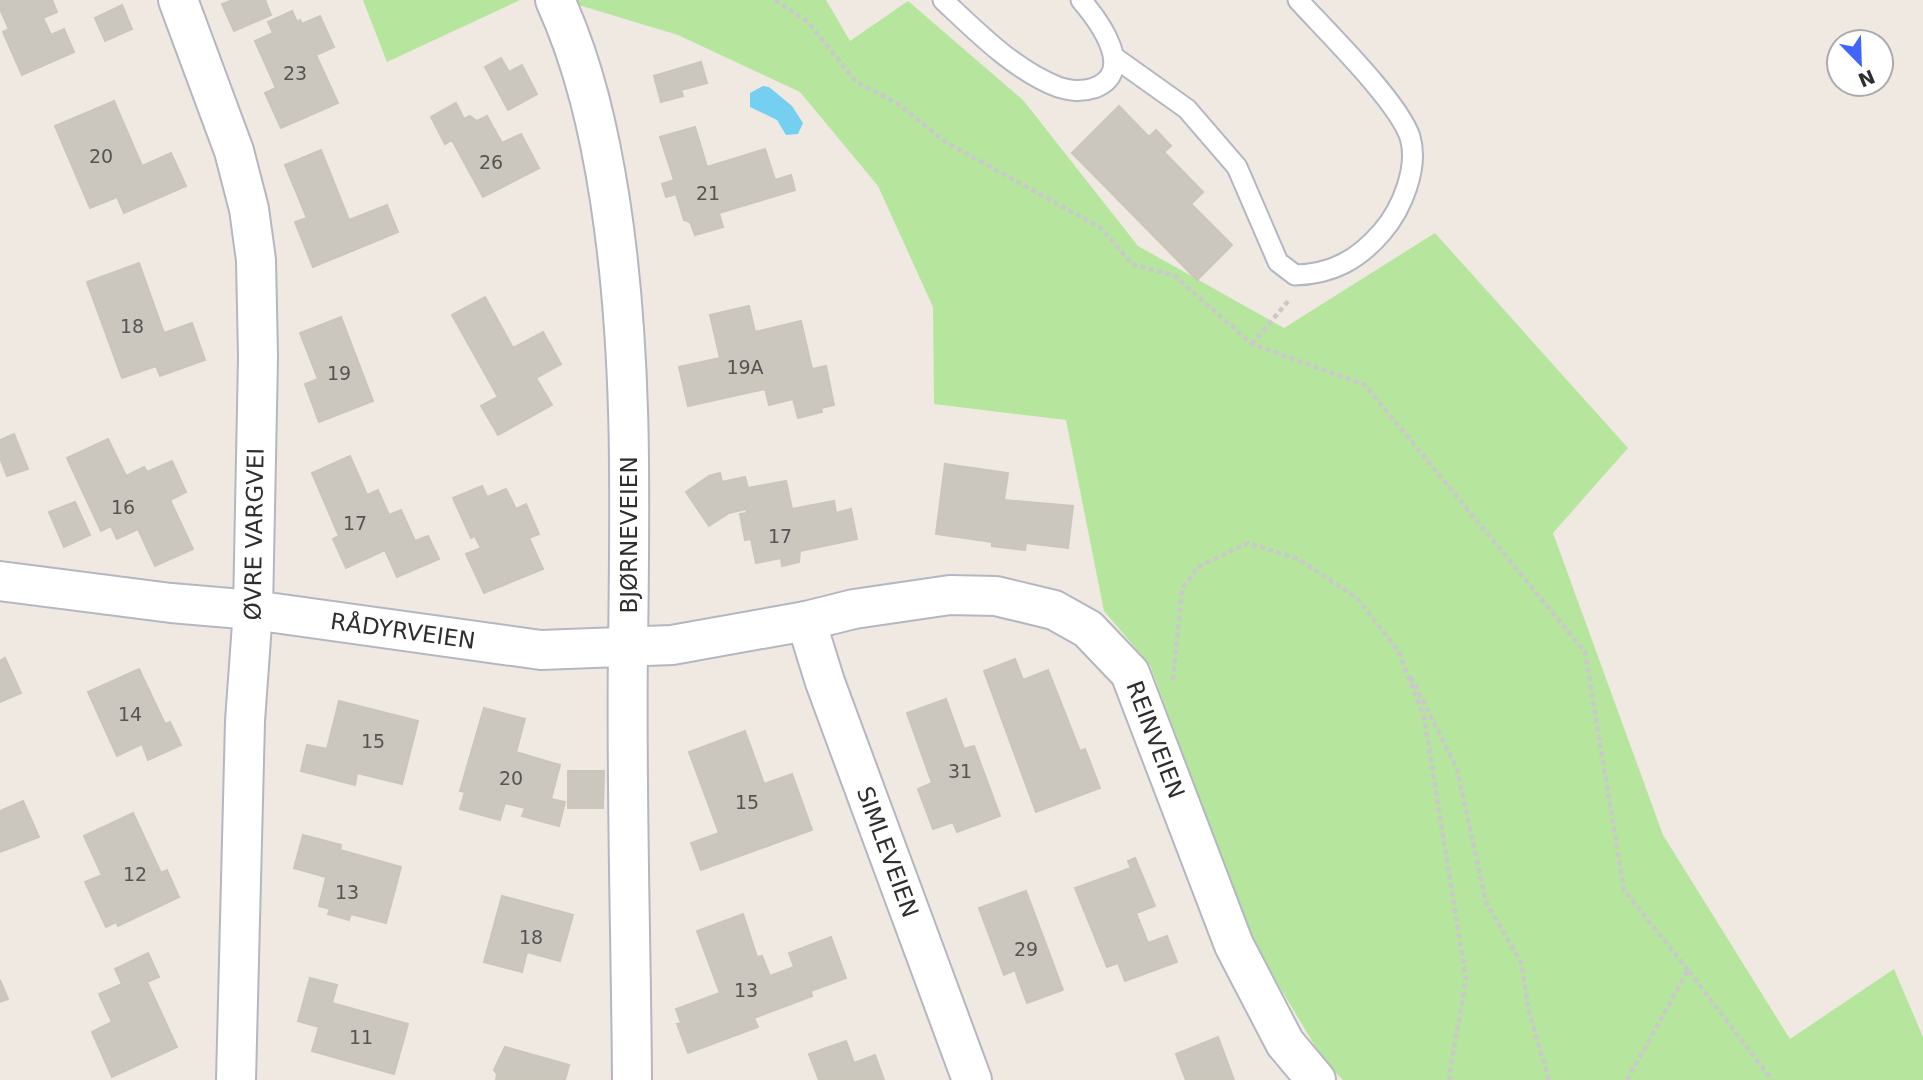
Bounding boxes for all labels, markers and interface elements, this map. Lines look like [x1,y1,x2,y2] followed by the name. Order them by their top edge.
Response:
[1825,28,1895,98] north arrow
[283,62,307,84] house number: 23
[1855,65,1878,92] text: N
[89,145,113,167] house number: 20
[479,151,503,173] house number: 26
[696,182,720,204] house number: 21
[120,315,144,337] house number: 18
[726,356,764,378] house number: 19A
[327,362,351,384] house number: 19
[239,448,269,620] street label: ØVRE VARGVEI
[616,456,642,614] street label: BJØRNEVEIEN
[111,496,135,518] house number: 16
[343,512,367,534] house number: 17
[768,525,792,547] house number: 17
[329,608,477,654] street label: RÅDYRVEIEN
[1121,677,1190,802] street label: REINVEIEN
[118,703,142,725] house number: 14
[361,730,385,752] house number: 15
[948,760,972,782] house number: 31
[499,767,523,789] house number: 20
[852,783,924,921] street label: SIMLEVEIEN
[735,791,759,813] house number: 15
[123,863,147,885] house number: 12
[335,881,359,903] house number: 13
[519,926,543,948] house number: 18
[1014,938,1038,960] house number: 29
[734,979,758,1001] house number: 13
[349,1026,373,1048] house number: 11

